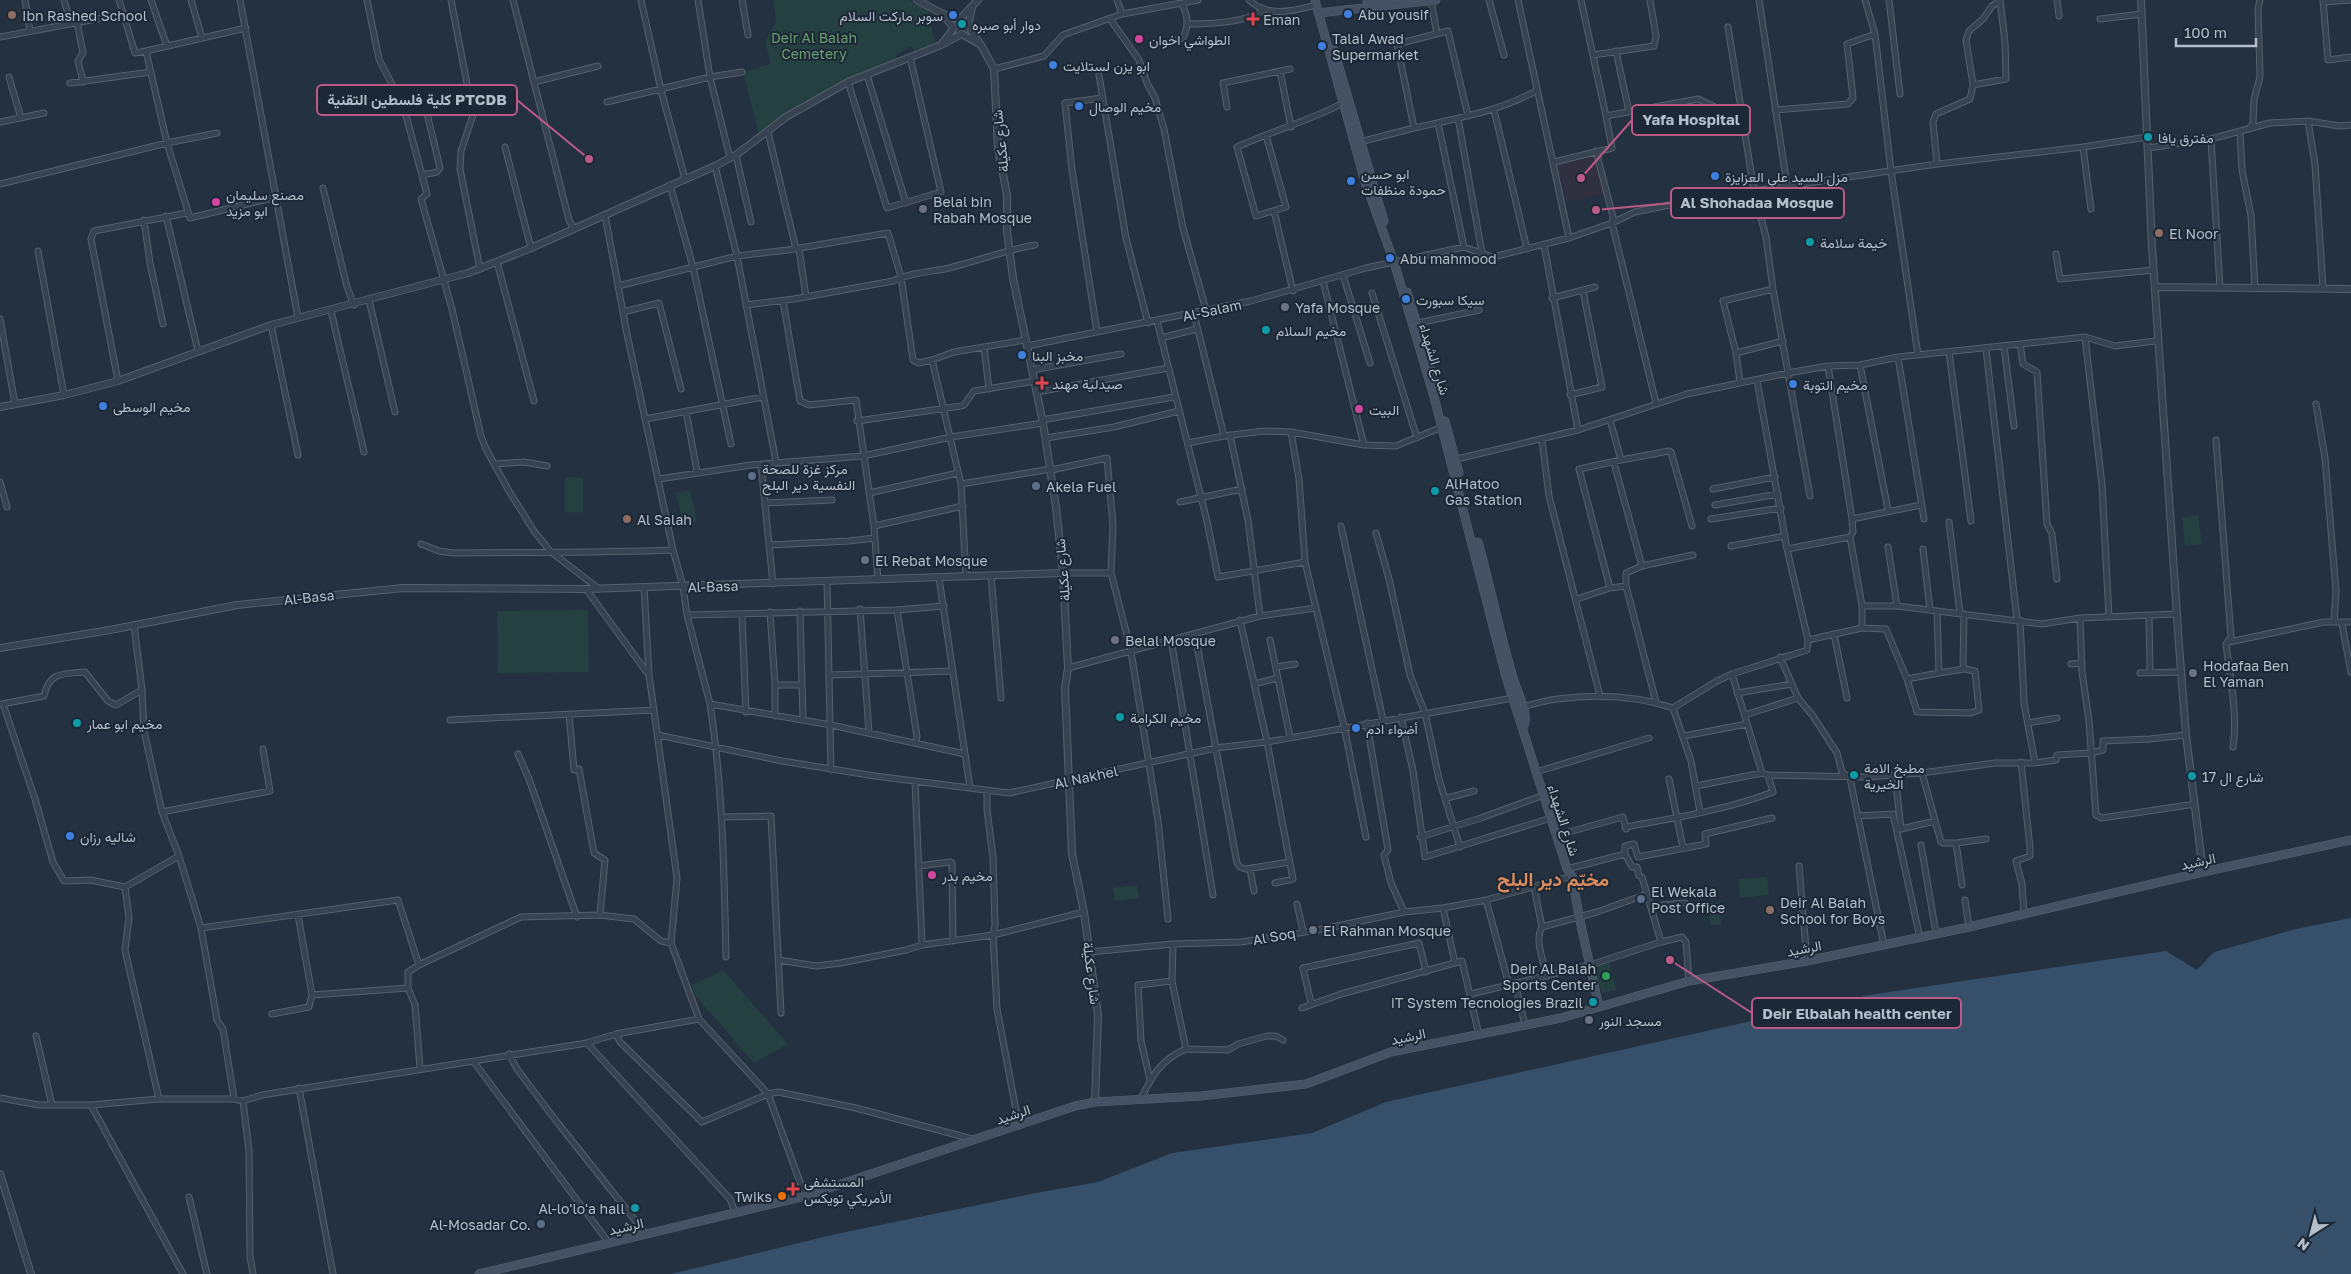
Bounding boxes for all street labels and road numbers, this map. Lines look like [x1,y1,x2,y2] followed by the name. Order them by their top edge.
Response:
[988,109,1015,173] street label: شارع عكيلة
[1181,295,1243,325] street label: Al-Salam
[1413,321,1454,398] street label: شارع الشهداء
[1051,538,1076,602] street label: شارع عكيلة
[687,577,739,595] street label: Al-Basa
[283,586,335,608] street label: Al-Basa
[1053,762,1119,792] street label: Al Nakhel
[1542,782,1584,859] street label: شارع الشهداء
[2179,849,2217,874] street label: الرشيد
[1251,924,1297,948] street label: Al Soq
[1785,936,1823,961] street label: الرشيد
[1077,941,1104,1006] street label: شارع عكيلة
[1389,1024,1427,1049] street label: الرشيد
[994,1100,1033,1128] street label: الرشيد
[607,1214,645,1239] street label: الرشيد

